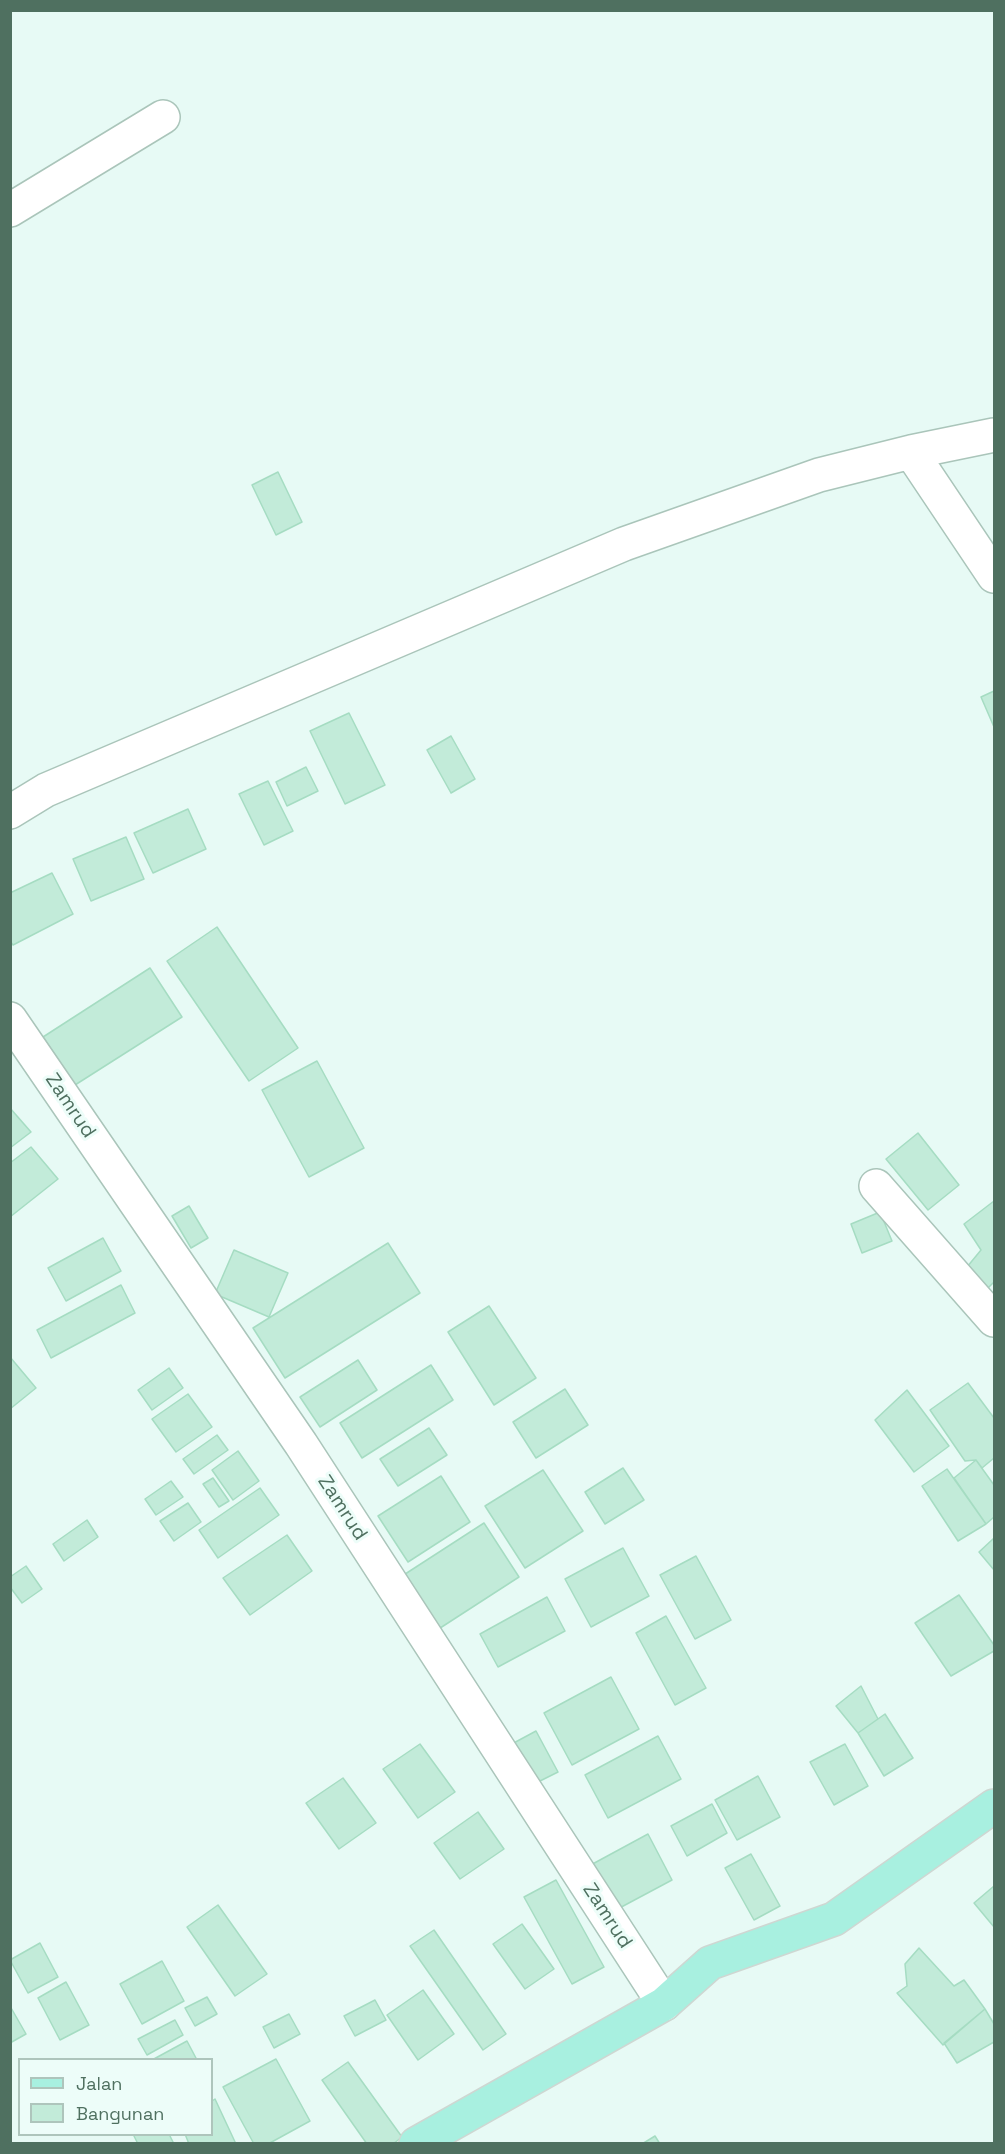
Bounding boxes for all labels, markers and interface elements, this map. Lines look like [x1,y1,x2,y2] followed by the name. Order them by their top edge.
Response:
[40,1069,100,1143] street label: Zamrud
[312,1471,372,1545] street label: Zamrud
[577,1879,637,1953] street label: Zamrud
[18,2058,213,2136] legend
[76,2072,122,2095] text: Jalan
[76,2102,164,2125] text: Bangunan

